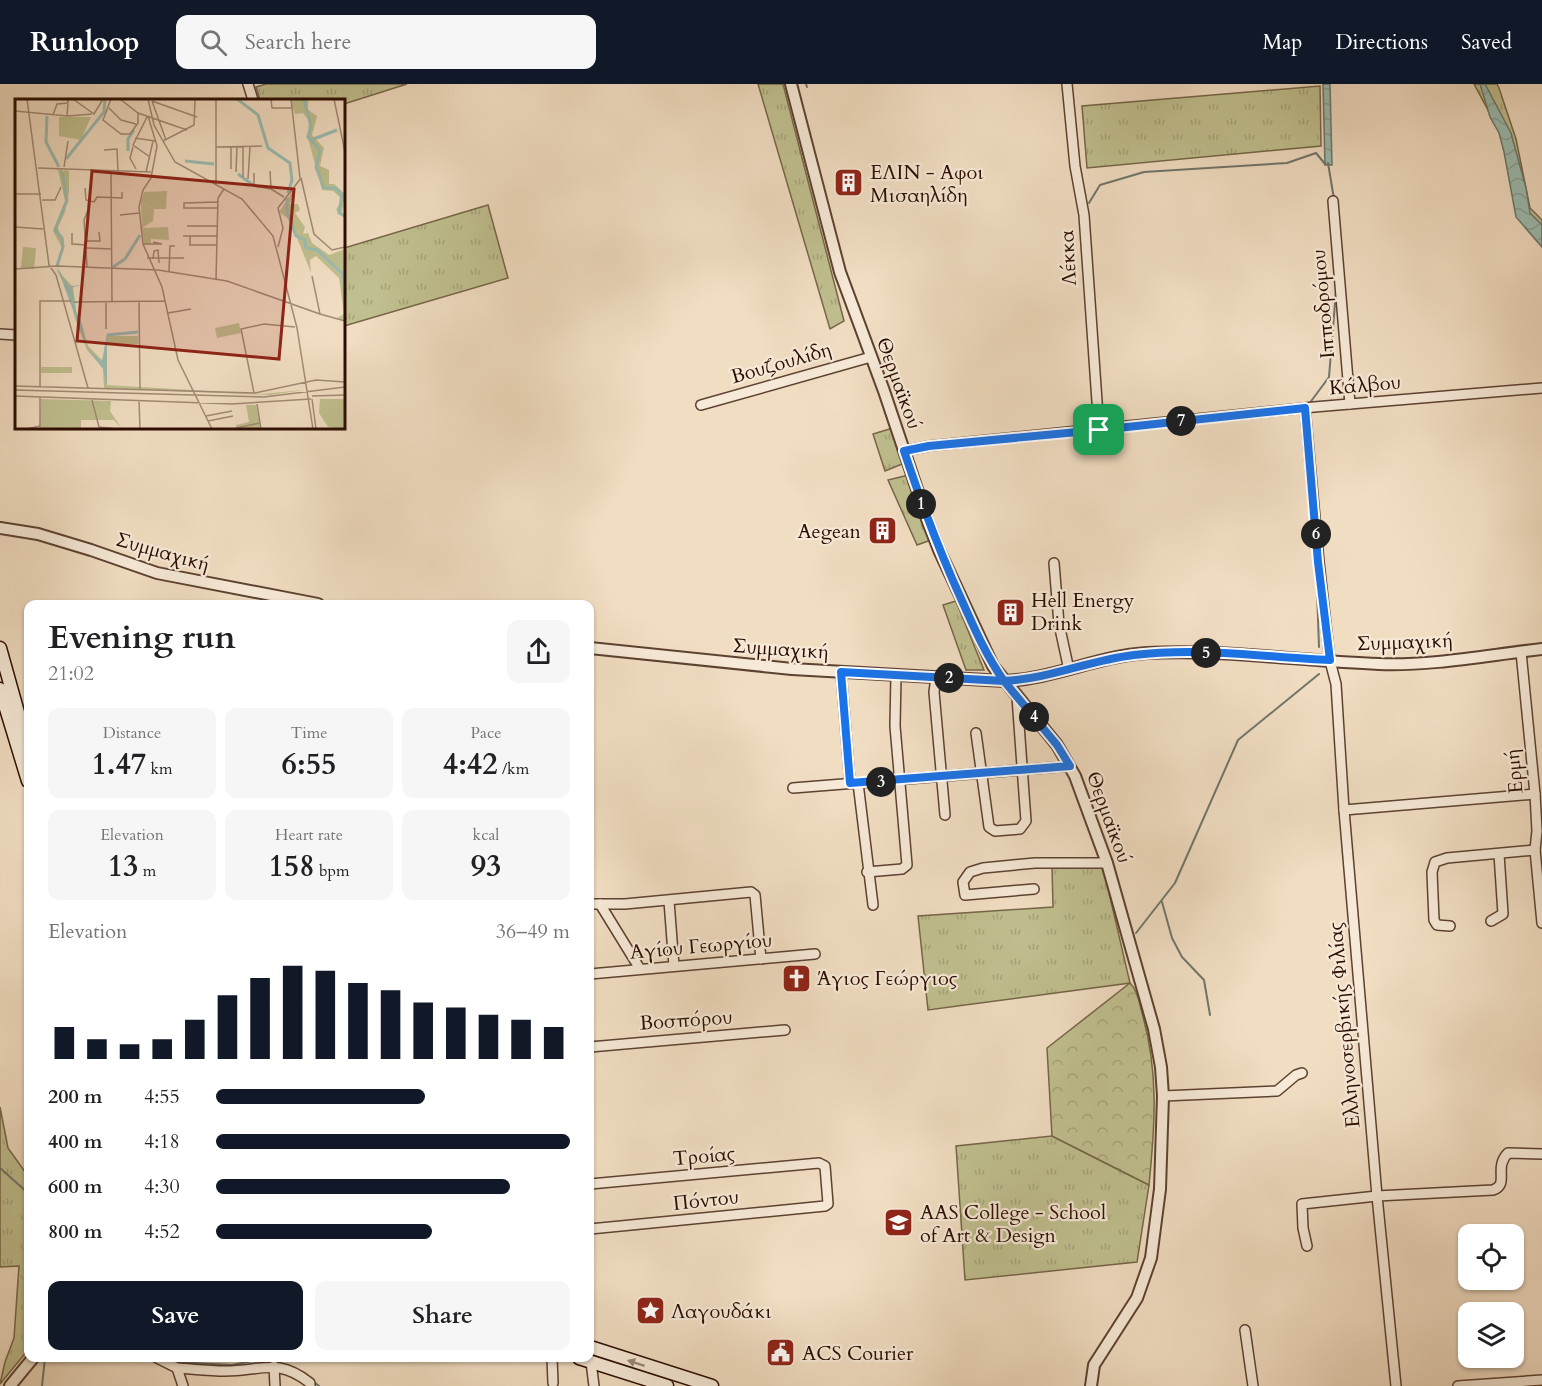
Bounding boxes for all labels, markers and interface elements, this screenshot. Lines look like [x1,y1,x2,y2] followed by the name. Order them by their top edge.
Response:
[176,15,596,69] search box
[30,23,140,61] text: Runloop
[197,26,230,59] icon: search
[245,27,351,57] text: Search here
[1262,28,1302,57] text: Map
[1335,28,1428,57] text: Directions
[1461,28,1512,57] text: Saved
[15,99,345,429] inset map
[870,159,984,209] place label: ΕΛΙΝ - Αφοι Μισαηλίδη
[833,167,865,199] building icon: ΕΛΙΝ - Αφοι Μισαηλίδη
[1053,230,1083,286] street label: Λέκκα
[1305,248,1341,360] street label: Ιπποδρόμου
[870,333,928,433] street label: Θερμαϊκού
[728,336,834,390] street label: Βουζουλίδη
[1328,368,1402,402] street label: Κάλβου
[1073,404,1124,455] pin
[1166,406,1196,436] pin: 7
[1177,410,1185,432] text: 7
[1082,413,1115,446] icon: arrive
[906,489,936,519] pin: 1
[917,493,925,515] text: 1
[866,515,898,547] building icon: Aegean
[797,518,862,545] place label: Aegean
[1301,519,1331,549] pin: 6
[1312,523,1320,545] text: 6
[113,526,213,578] street label: Συμμαχική
[1031,587,1135,637] place label: Hell Energy Drink
[994,596,1026,628] building icon: Hell Energy Drink
[48,615,236,660] text: Evening run
[507,620,570,683] button: share
[1356,627,1454,657] street label: Συμμαχική
[732,632,830,666] street label: Συμμαχική
[1191,638,1221,668] pin: 5
[1202,642,1210,664] text: 5
[48,660,94,687] text: 21:02
[934,663,964,693] pin: 2
[945,667,953,689] text: 2
[1019,702,1049,732] pin: 4
[1030,706,1038,728] text: 4
[103,722,161,744] text: Distance
[290,722,328,744] text: Time
[471,722,501,744] text: Pace
[91,744,146,785] text: 1.47
[282,744,336,785] text: 6:55
[443,744,498,785] text: 4:42
[1499,747,1529,795] street label: Ερμή
[146,758,173,780] text: km
[498,758,529,780] text: /km
[866,767,896,797] pin: 3
[1080,767,1138,867] street label: Θερμαϊκού
[877,771,885,793] text: 3
[100,824,164,846] text: Elevation
[275,824,343,846] text: Heart rate
[473,824,499,846] text: kcal
[108,846,138,887] text: 13
[268,846,315,887] text: 158
[471,846,501,887] text: 93
[138,860,156,882] text: m
[315,860,350,882] text: bpm
[48,918,127,945] text: Elevation
[496,918,570,945] text: 36–49 m
[1322,920,1366,1129] street label: Ελληνοσερβικής Φιλίας
[629,926,773,966] street label: Αγίου Γεωργίου
[780,962,812,994] church icon: Άγιος Γεώργιος
[817,965,958,992] place label: Άγιος Γεώργιος
[639,1003,733,1037] street label: Βοσπόρου
[48,1083,103,1110] text: 200 m
[144,1083,180,1110] text: 4:55
[48,1128,103,1155] text: 400 m
[144,1128,180,1155] text: 4:18
[672,1140,737,1172] street label: Τροίας
[48,1173,103,1200] text: 600 m
[144,1173,180,1200] text: 4:30
[672,1183,740,1217] street label: Πόντου
[920,1199,1106,1249] place label: AAS College - School of Art & Design
[883,1207,915,1239] school or university icon: AAS College - School of Art & Design
[48,1218,103,1245] text: 800 m
[144,1218,180,1245] text: 4:52
[1458,1224,1524,1368] map controls
[1458,1224,1524,1290] button: locate
[48,1281,303,1350] button: Save
[315,1281,570,1350] button: Share
[634,1295,666,1327] place icon: Λαγουδάκι
[671,1298,772,1325] place label: Λαγουδάκι
[1458,1302,1524,1368] button: layers
[765,1337,797,1369] public building icon: ACS Courier
[802,1340,914,1367] place label: ACS Courier
[627,1357,645,1367] one-way arrow

